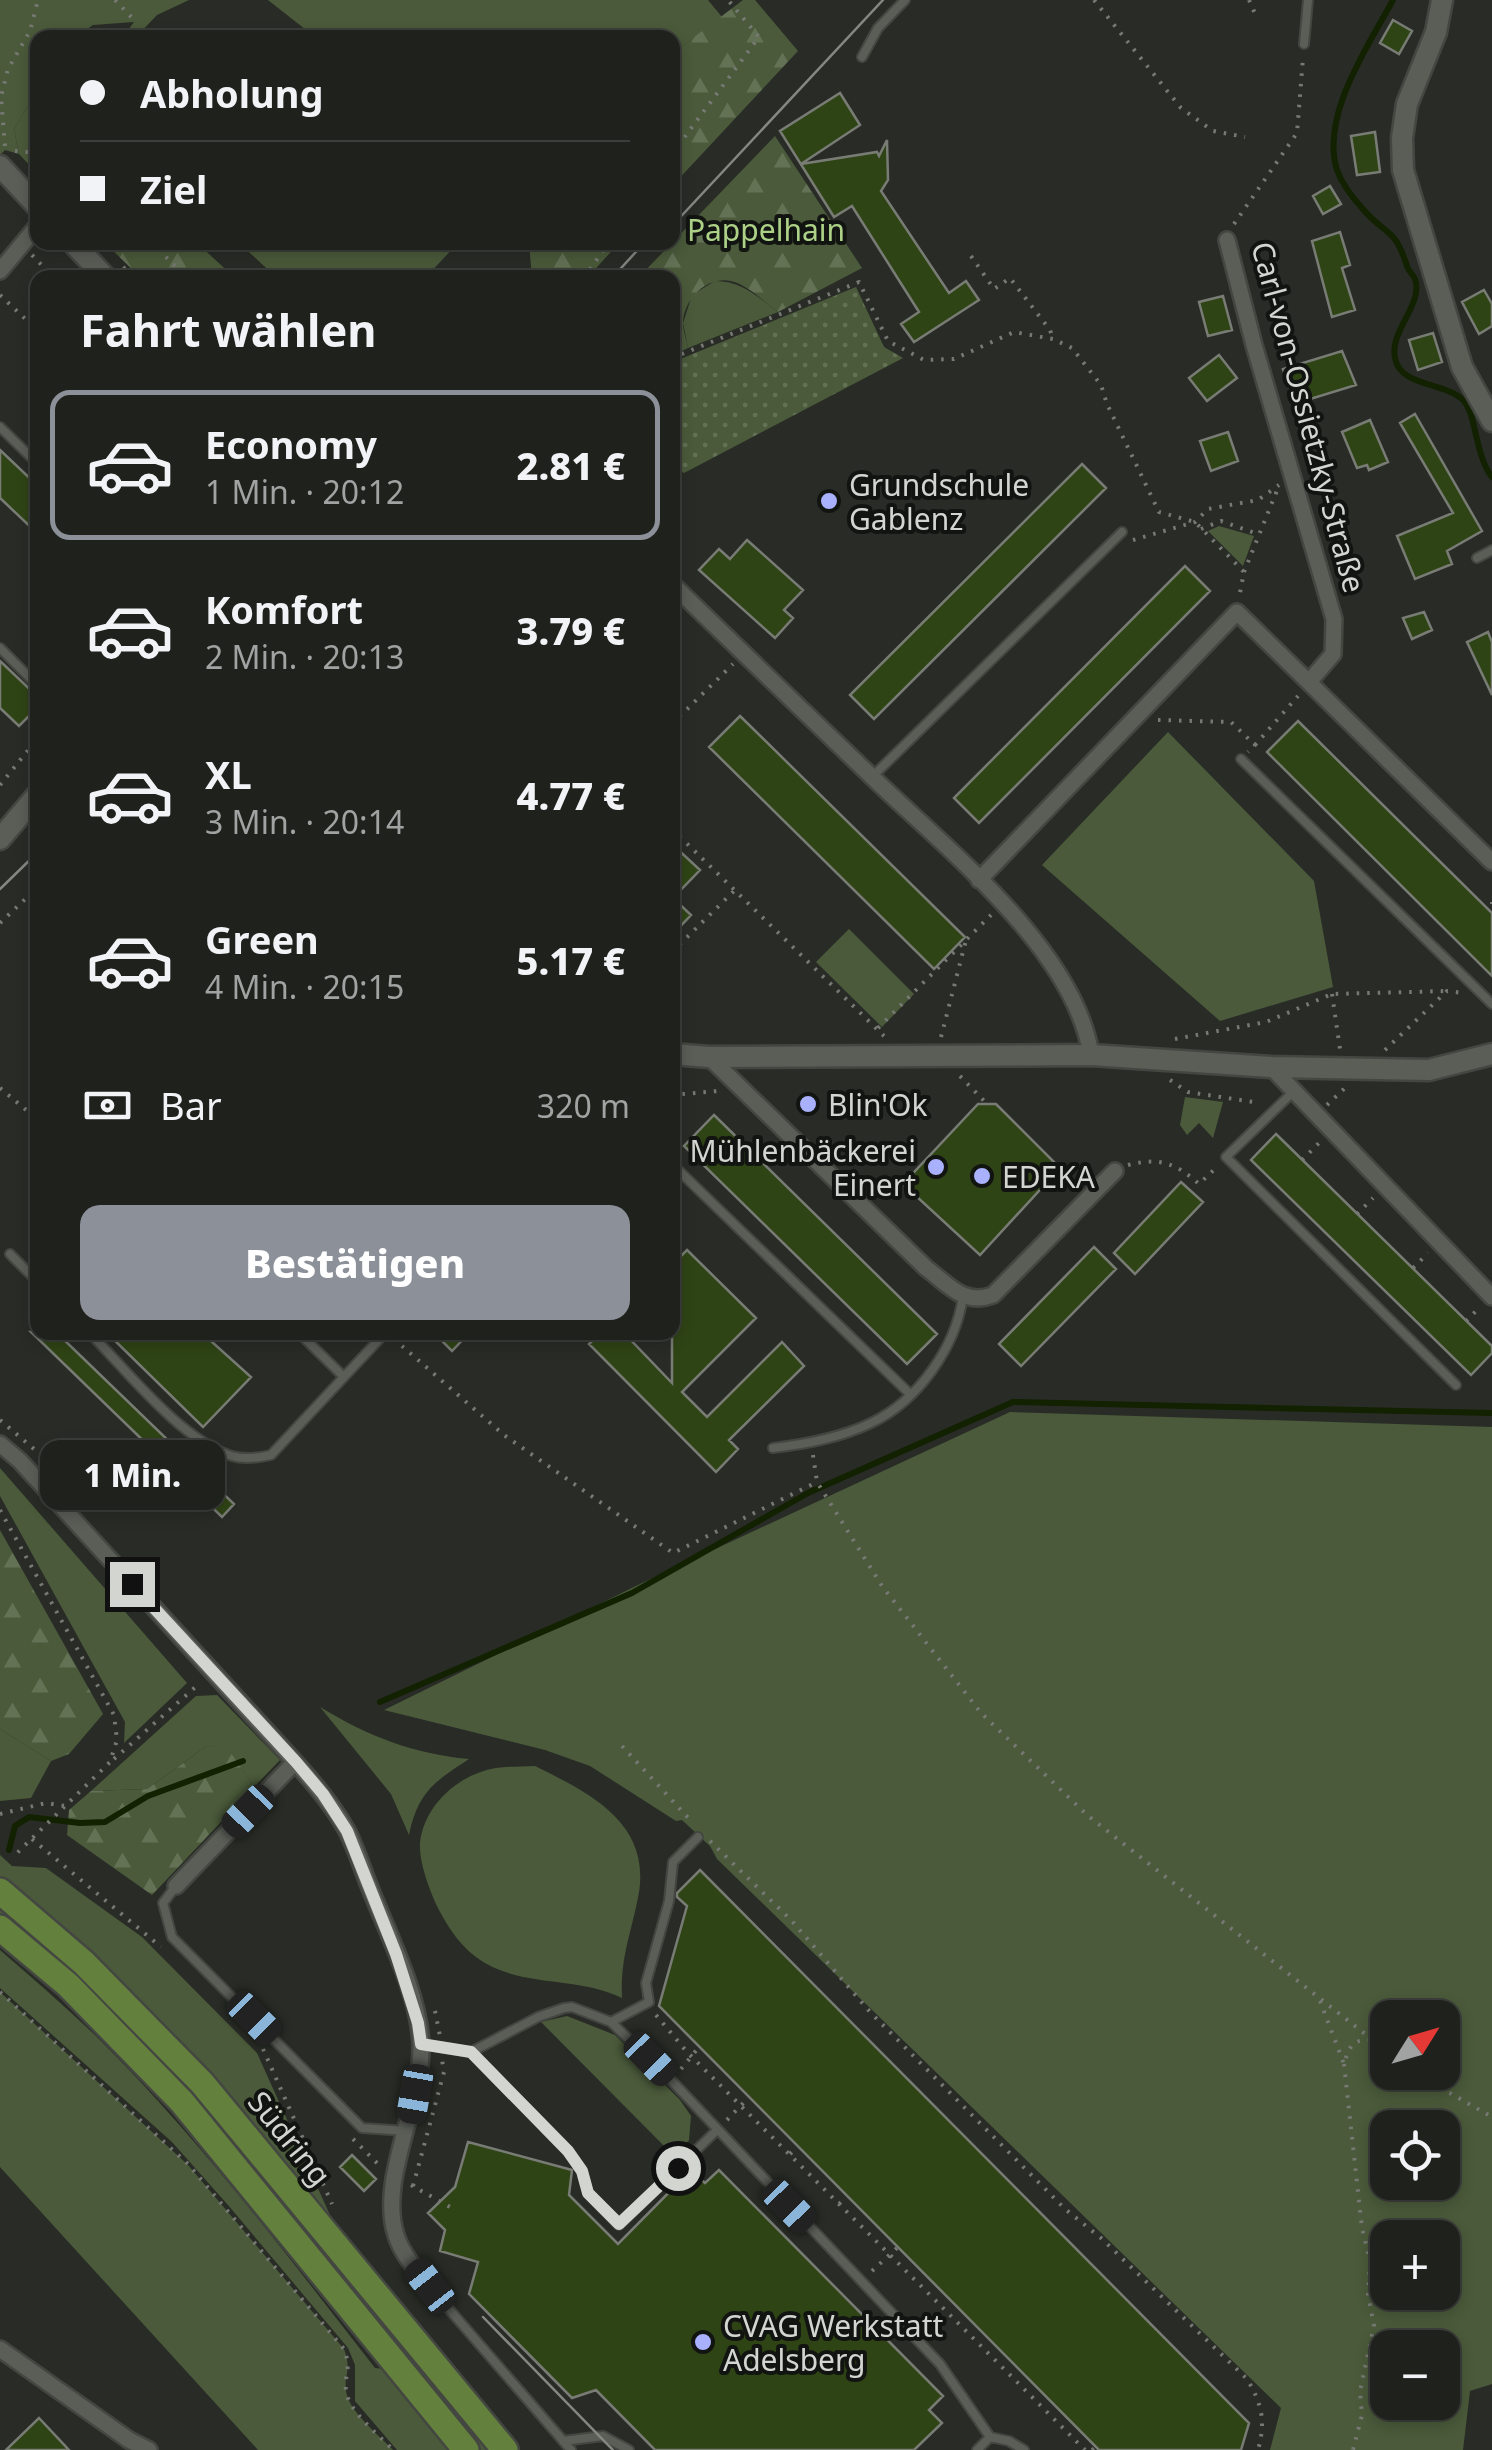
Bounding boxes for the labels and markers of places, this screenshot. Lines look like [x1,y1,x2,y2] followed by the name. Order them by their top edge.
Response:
[849,464,1029,539] place label: Grundschule Gablenz
[818,490,840,512] marker: Grundschule Gablenz
[828,1084,927,1125] place label: Blin'Ok
[797,1093,819,1115] marker: Blin'Ok
[689,1130,916,1205] place label: Mühlenbäckerei Einert
[925,1156,947,1178] marker: Mühlenbäckerei Einert
[1002,1156,1096,1197] place label: EDEKA
[971,1165,993,1187] marker: EDEKA
[723,2305,943,2380] place label: CVAG Werkstatt Adelsberg
[692,2331,714,2353] marker: CVAG Werkstatt Adelsberg

